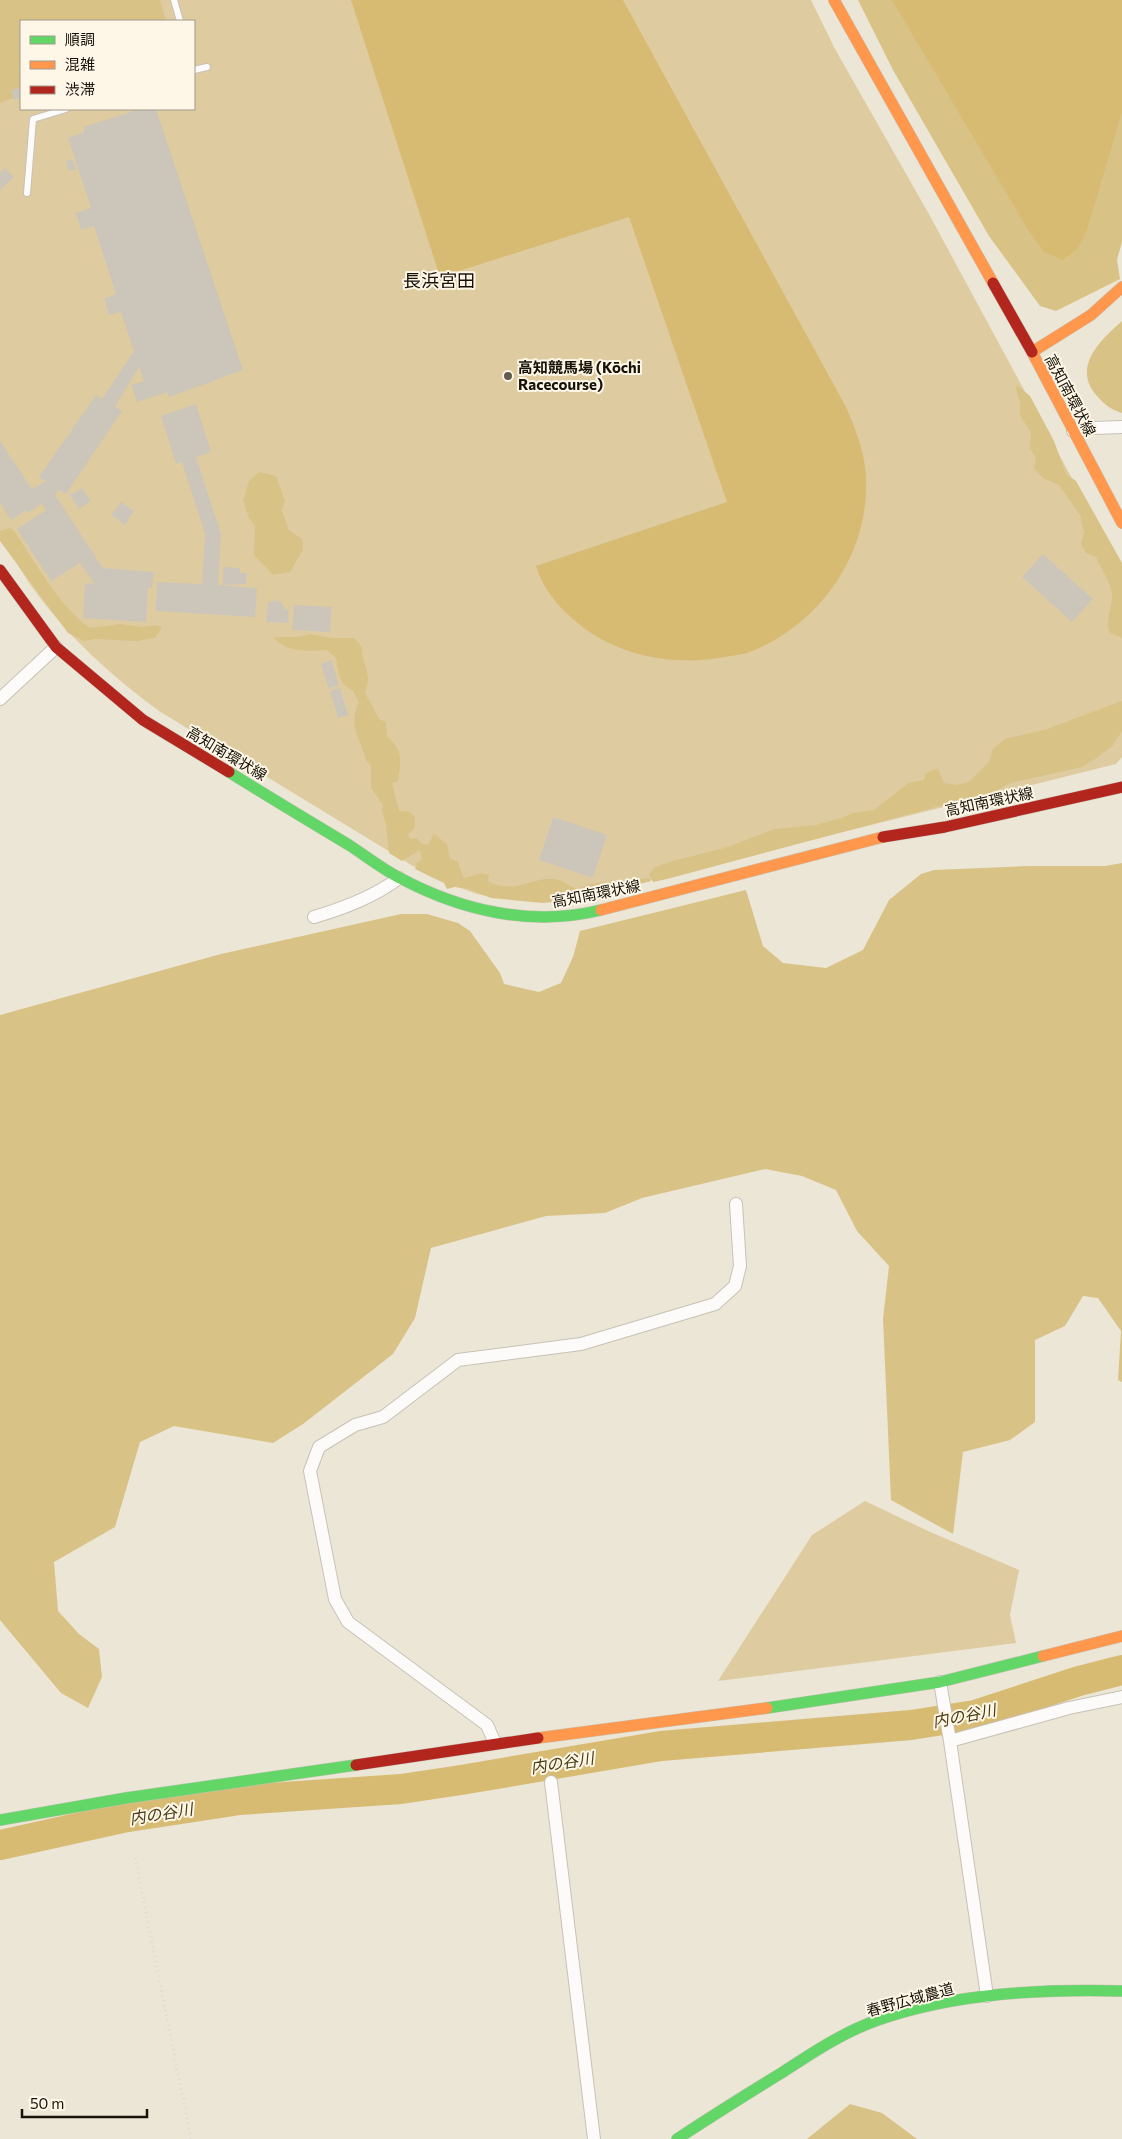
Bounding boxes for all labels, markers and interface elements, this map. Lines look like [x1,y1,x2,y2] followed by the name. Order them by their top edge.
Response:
[20,20,195,110] legend
[65,30,95,48] text: 順調
[65,55,95,73] text: 混雑
[65,80,95,98] text: 渋滞
[403,269,475,291] district label: 長浜宮田
[1042,351,1100,439] street label: 高知南環状線
[518,358,641,393] place label: 高知競馬場 (Kōchi Racecourse)
[502,370,514,382] marker: 高知競馬場 (Kōchi Racecourse)
[184,722,270,784] street label: 高知南環状線
[943,783,1035,819] street label: 高知南環状線
[550,876,642,910] street label: 高知南環状線
[931,1699,999,1730] water label: 内の谷川
[529,1747,597,1776] water label: 内の谷川
[128,1798,196,1827] water label: 内の谷川
[864,1979,956,2019] street label: 春野広域農道
[22,2086,148,2118] scale bar
[30,2094,64,2112] text: 50 m

